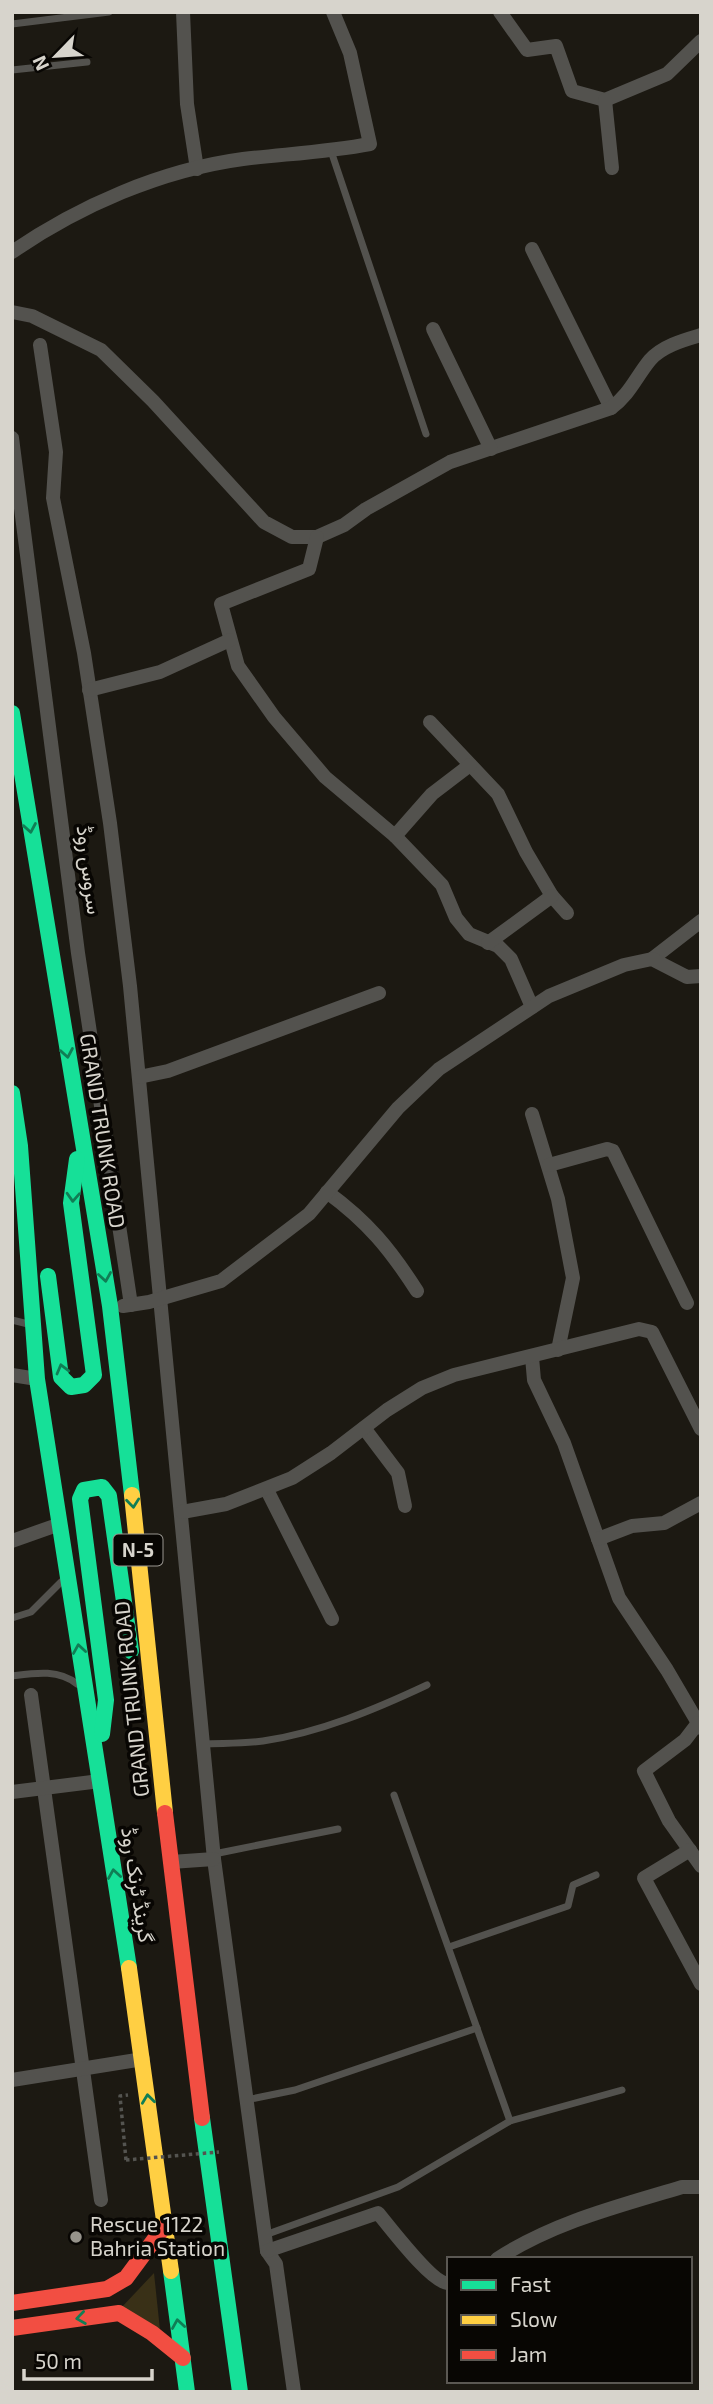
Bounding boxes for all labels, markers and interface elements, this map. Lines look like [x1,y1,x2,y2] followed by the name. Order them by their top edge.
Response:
[21,21,91,91] north arrow
[27,52,53,74] text: N
[22,823,37,834] one-way arrow
[71,824,108,916] street label: سروس روڈ
[76,1032,131,1230] street label: GRAND TRUNK ROAD
[59,1047,74,1059] one-way arrow
[66,1192,81,1203] one-way arrow
[97,1271,112,1283] one-way arrow
[56,1363,70,1375] one-way arrow
[126,1497,141,1509] one-way arrow
[114,1534,162,1566] road number: N-5
[108,1600,153,1798] street label: GRAND TRUNK ROAD
[72,1643,87,1655] one-way arrow
[115,1825,160,1945] street label: گرینڈ ٹرنک روڈ
[107,1868,122,1880] one-way arrow
[140,2093,155,2104] one-way arrow
[90,2211,225,2260] place label: Rescue 1122 Bahria Station
[68,2229,84,2245] marker: Rescue 1122 Bahria Station
[447,2257,692,2383] legend
[510,2271,551,2296] text: Fast
[510,2306,557,2331] text: Slow
[75,2311,87,2326] one-way arrow
[171,2318,186,2330] one-way arrow
[24,2338,152,2382] scale bar
[510,2341,547,2366] text: Jam
[35,2348,82,2373] text: 50 m

